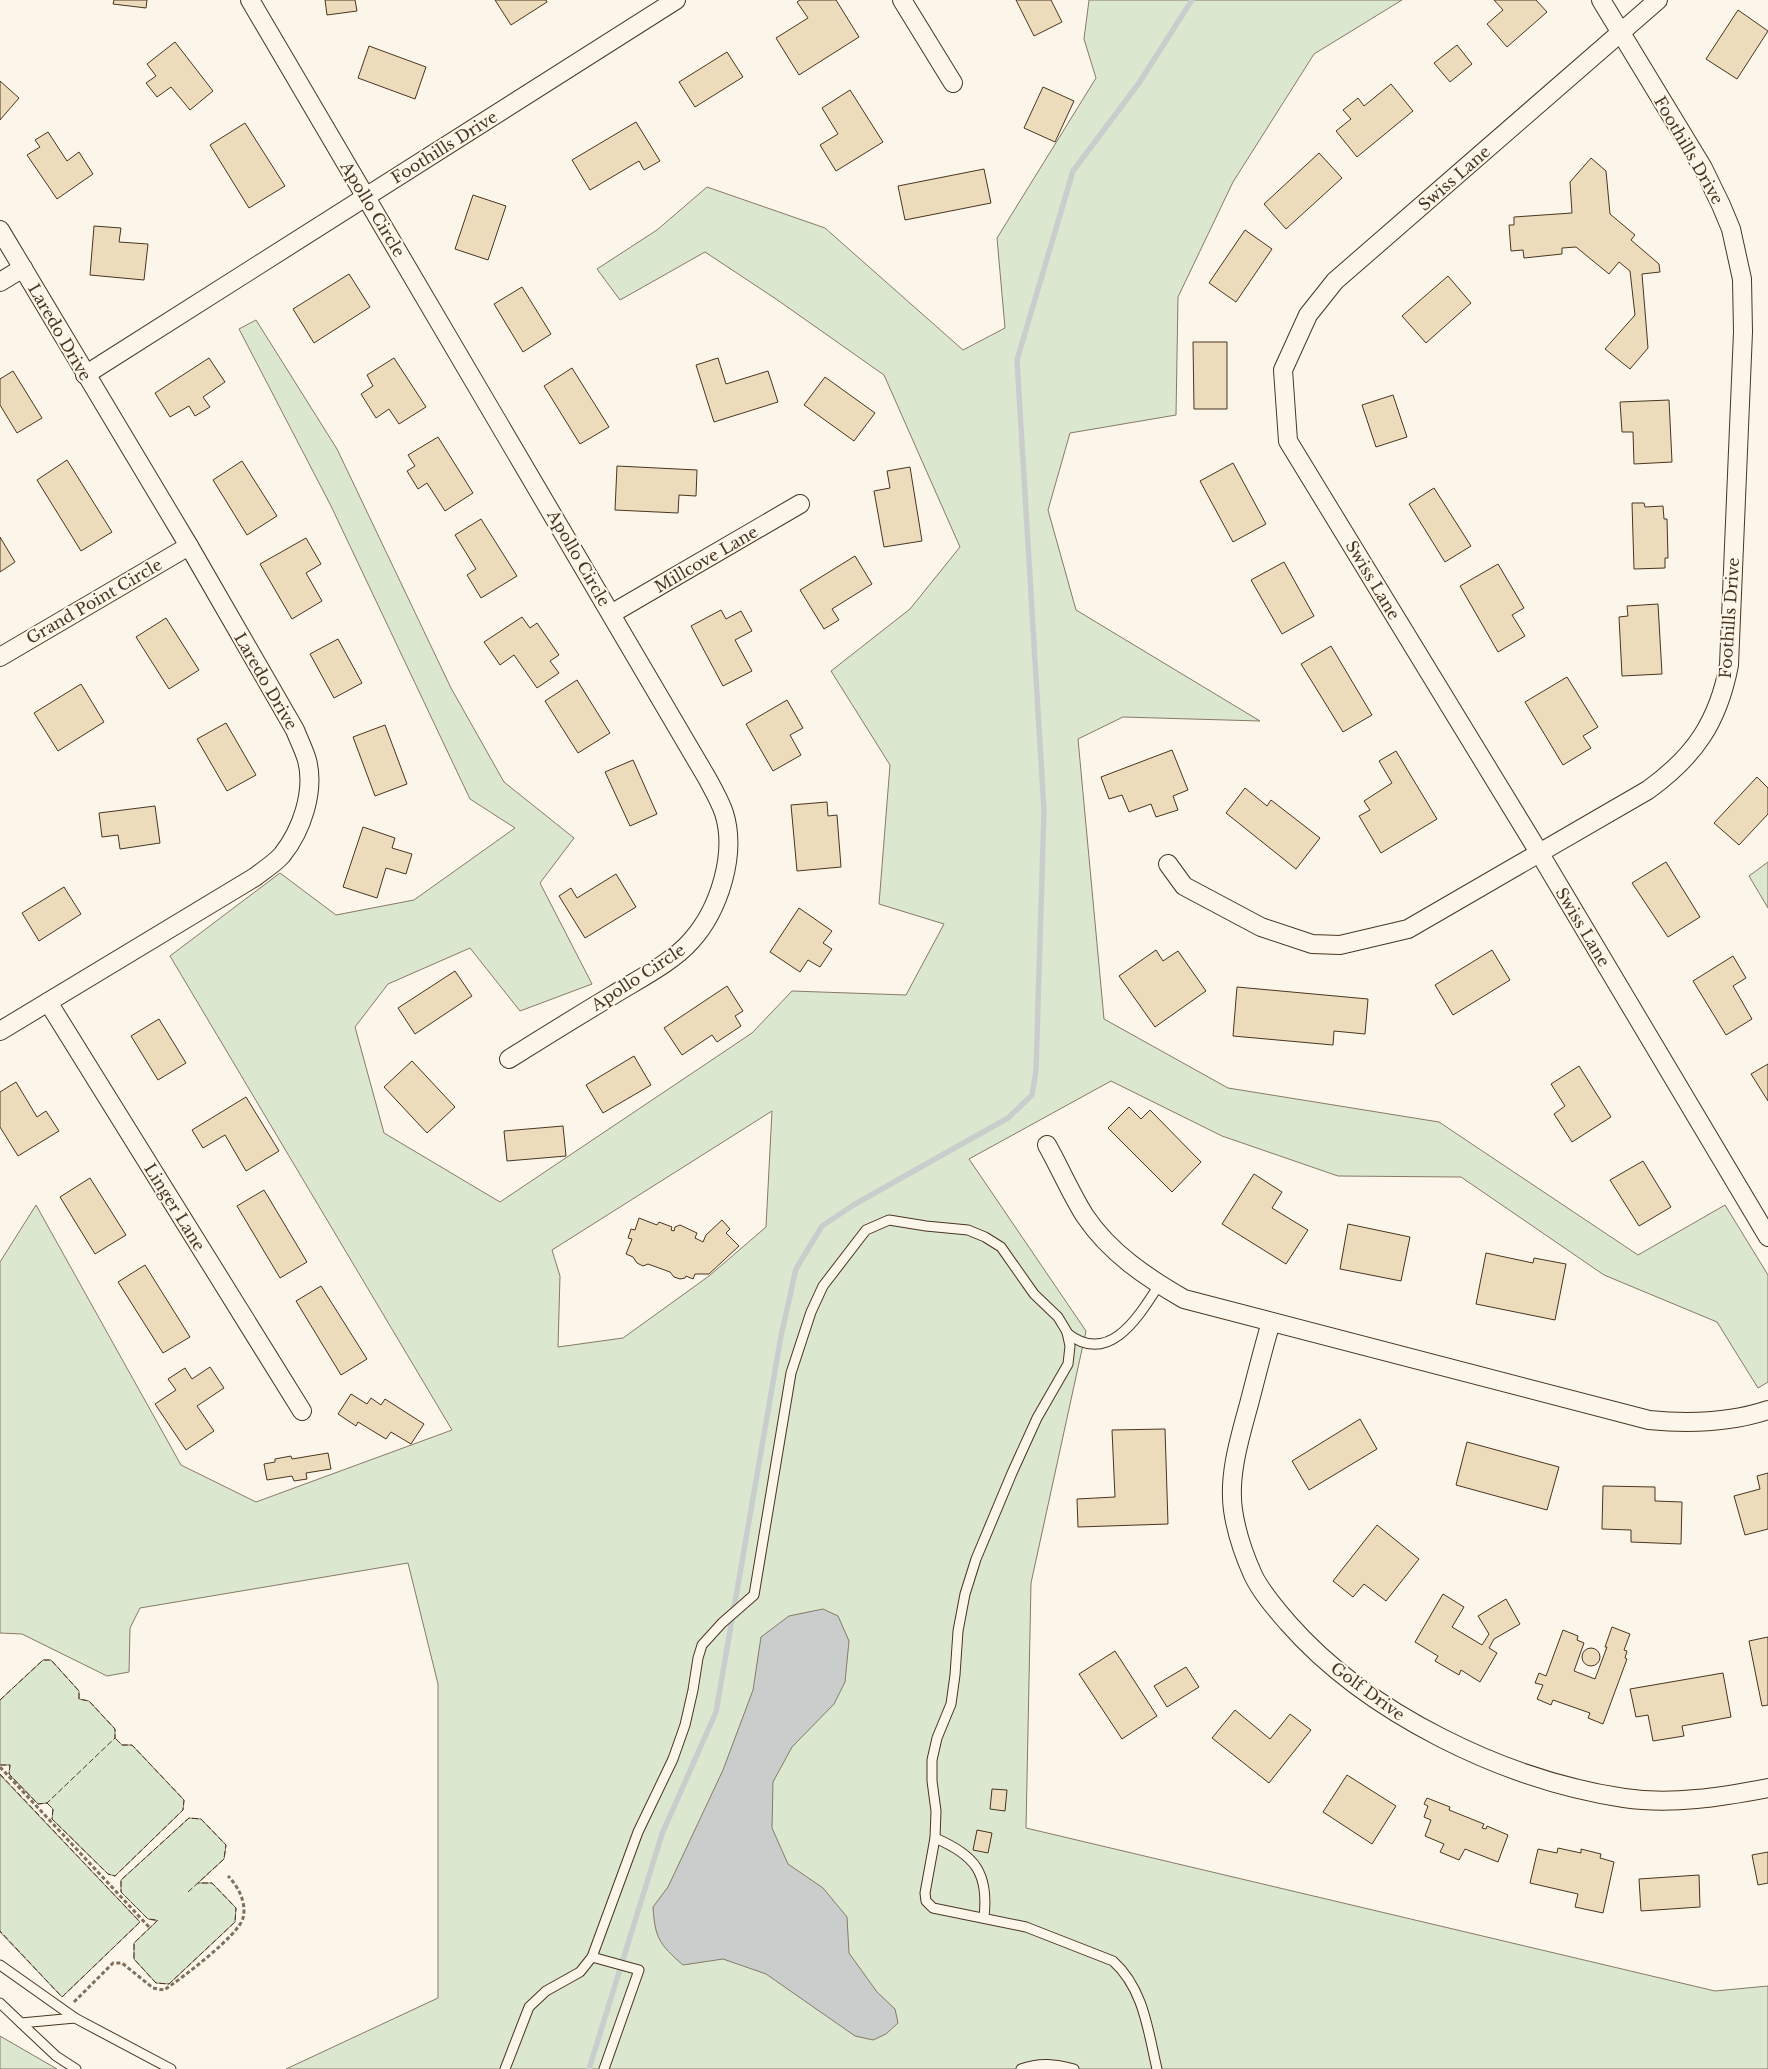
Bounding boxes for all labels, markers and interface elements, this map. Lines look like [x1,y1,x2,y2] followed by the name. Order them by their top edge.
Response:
[1650,92,1728,208] street label: Foothills Drive
[387,106,501,188] street label: Foothills Drive
[1414,141,1494,215] street label: Swiss Lane
[336,157,409,260] street label: Apollo Circle
[24,280,96,384] street label: Laredo Drive
[543,505,615,610] street label: Apollo Circle
[651,521,761,597] street label: Millcove Lane
[1342,537,1404,623] street label: Swiss Lane
[22,554,166,648] street label: Grand Point Circle
[1715,557,1743,679] street label: Foothills Drive
[230,629,302,733] street label: Laredo Drive
[1552,884,1614,970] street label: Swiss Lane
[586,939,689,1015] street label: Apollo Circle
[140,1160,210,1254] street label: Linger Lane
[1327,1657,1409,1725] street label: Golf Drive

